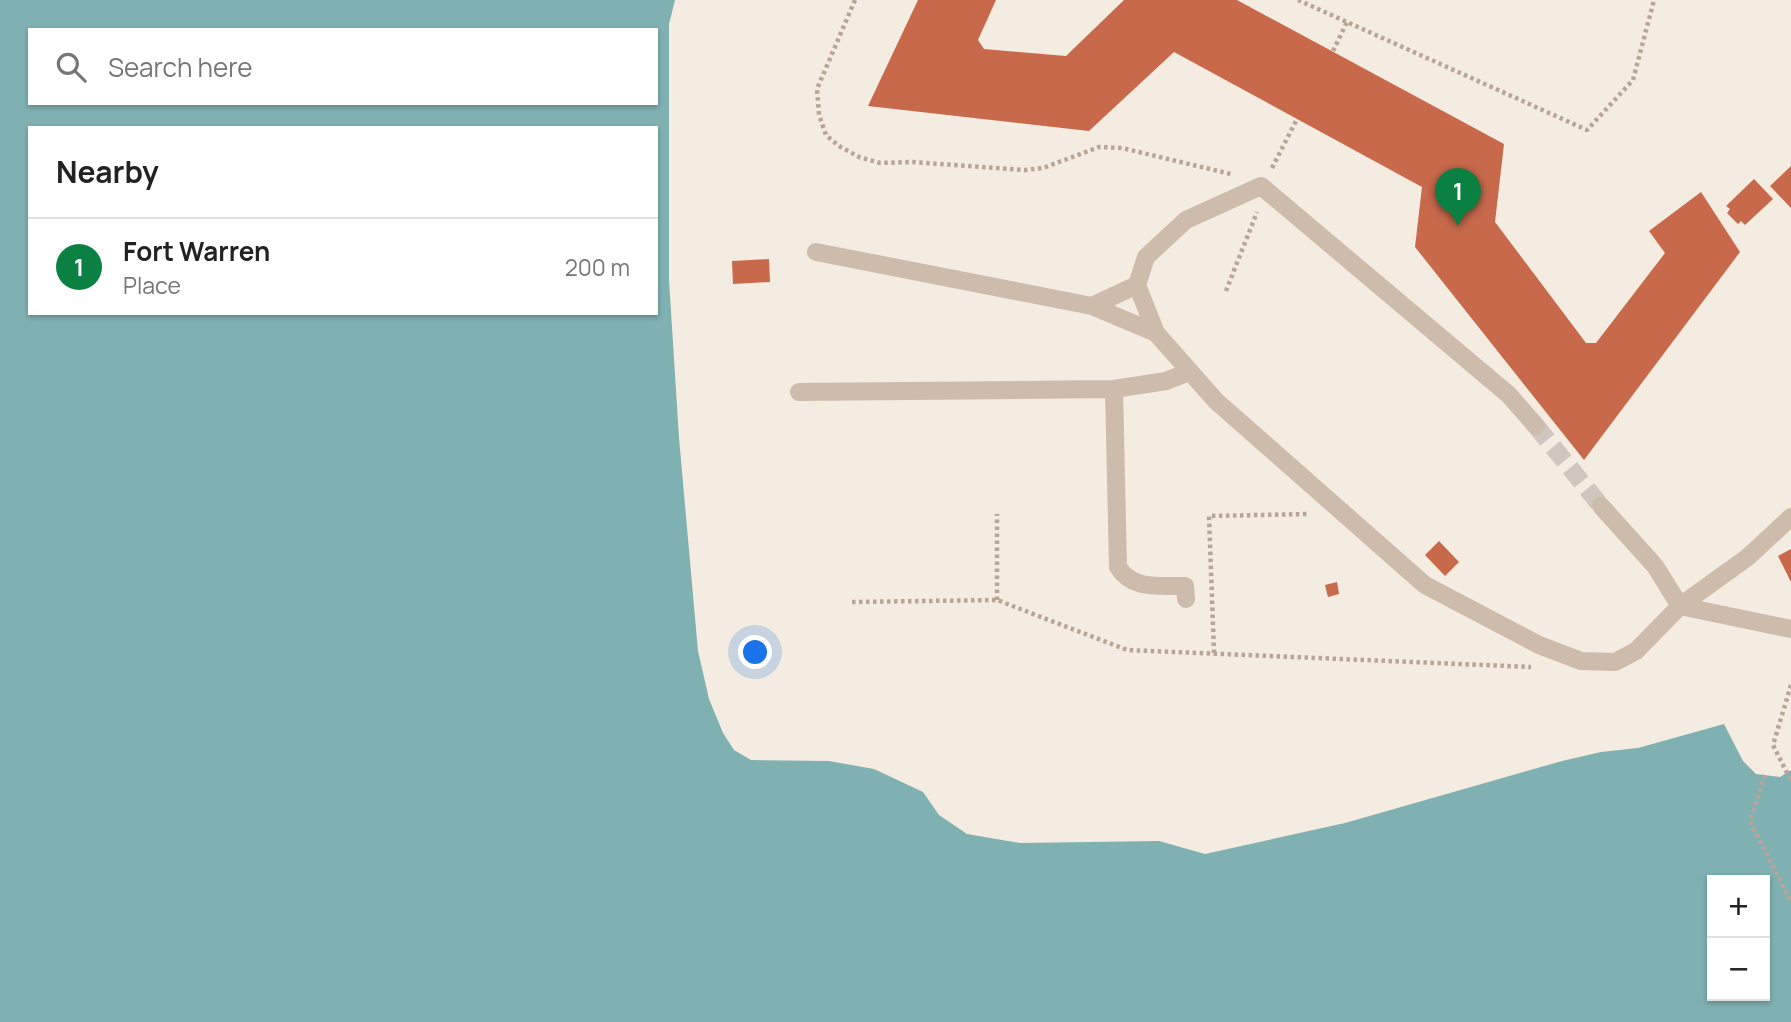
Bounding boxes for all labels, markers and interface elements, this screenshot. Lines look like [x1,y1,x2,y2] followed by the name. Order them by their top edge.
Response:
[28,28,658,105] search box
[52,48,90,86] icon: search
[108,49,253,85] text: Search here
[56,151,159,192] text: Nearby
[1435,168,1481,226] pin: 1
[123,233,270,269] text: Fort Warren
[74,251,84,283] text: 1
[565,251,630,283] text: 200 m
[123,269,181,301] text: Place
[738,635,772,669] your location
[1707,875,1770,1001] map controls
[1707,875,1770,938] button: +
[1707,938,1770,1001] button: −

